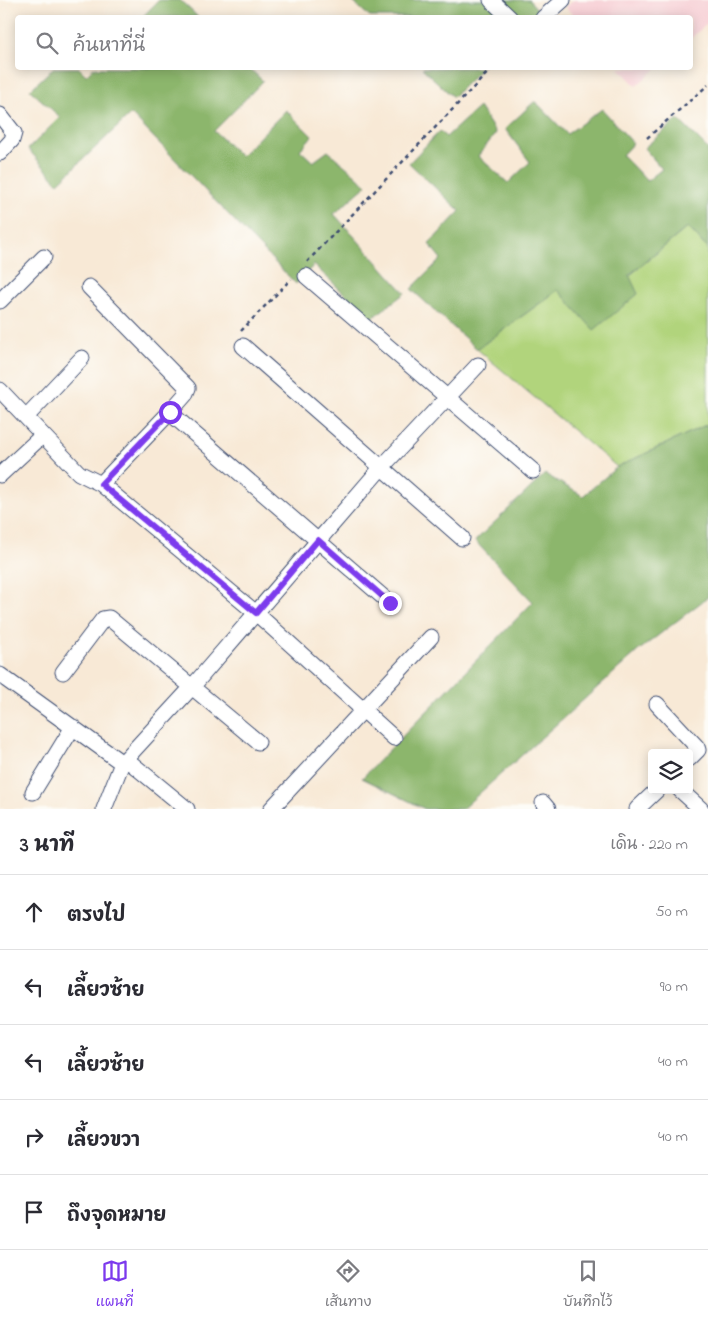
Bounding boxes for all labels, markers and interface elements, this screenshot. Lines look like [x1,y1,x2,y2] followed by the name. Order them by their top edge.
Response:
[15,15,693,70] search box
[33,29,61,57] icon: search
[73,33,145,60] text: ค้นหาที่นี่
[159,401,182,424] route start
[379,592,402,615] route end
[648,749,693,794] map controls
[648,749,693,794] button: layers
[20,831,74,861] text: 3 นาที
[611,833,688,857] text: เดิน · 220 m
[20,898,48,926] icon: ahead
[656,900,688,924] text: 50 m
[67,903,125,930] text: ตรงไป
[20,973,48,1001] icon: left
[660,975,688,999] text: 90 m
[67,978,144,1005] text: เลี้ยวซ้าย
[20,1048,48,1076] icon: left
[658,1050,688,1074] text: 40 m
[67,1053,144,1080] text: เลี้ยวซ้าย
[20,1123,48,1151] icon: right
[658,1125,688,1149] text: 40 m
[67,1128,140,1155] text: เลี้ยวขวา
[20,1198,48,1226] icon: arrive
[67,1203,166,1230] text: ถึงจุดหมาย
[96,1257,134,1313] tab: แผนที่
[325,1257,371,1313] tab: เส้นทาง
[563,1257,612,1313] tab: บันทึกไว้

